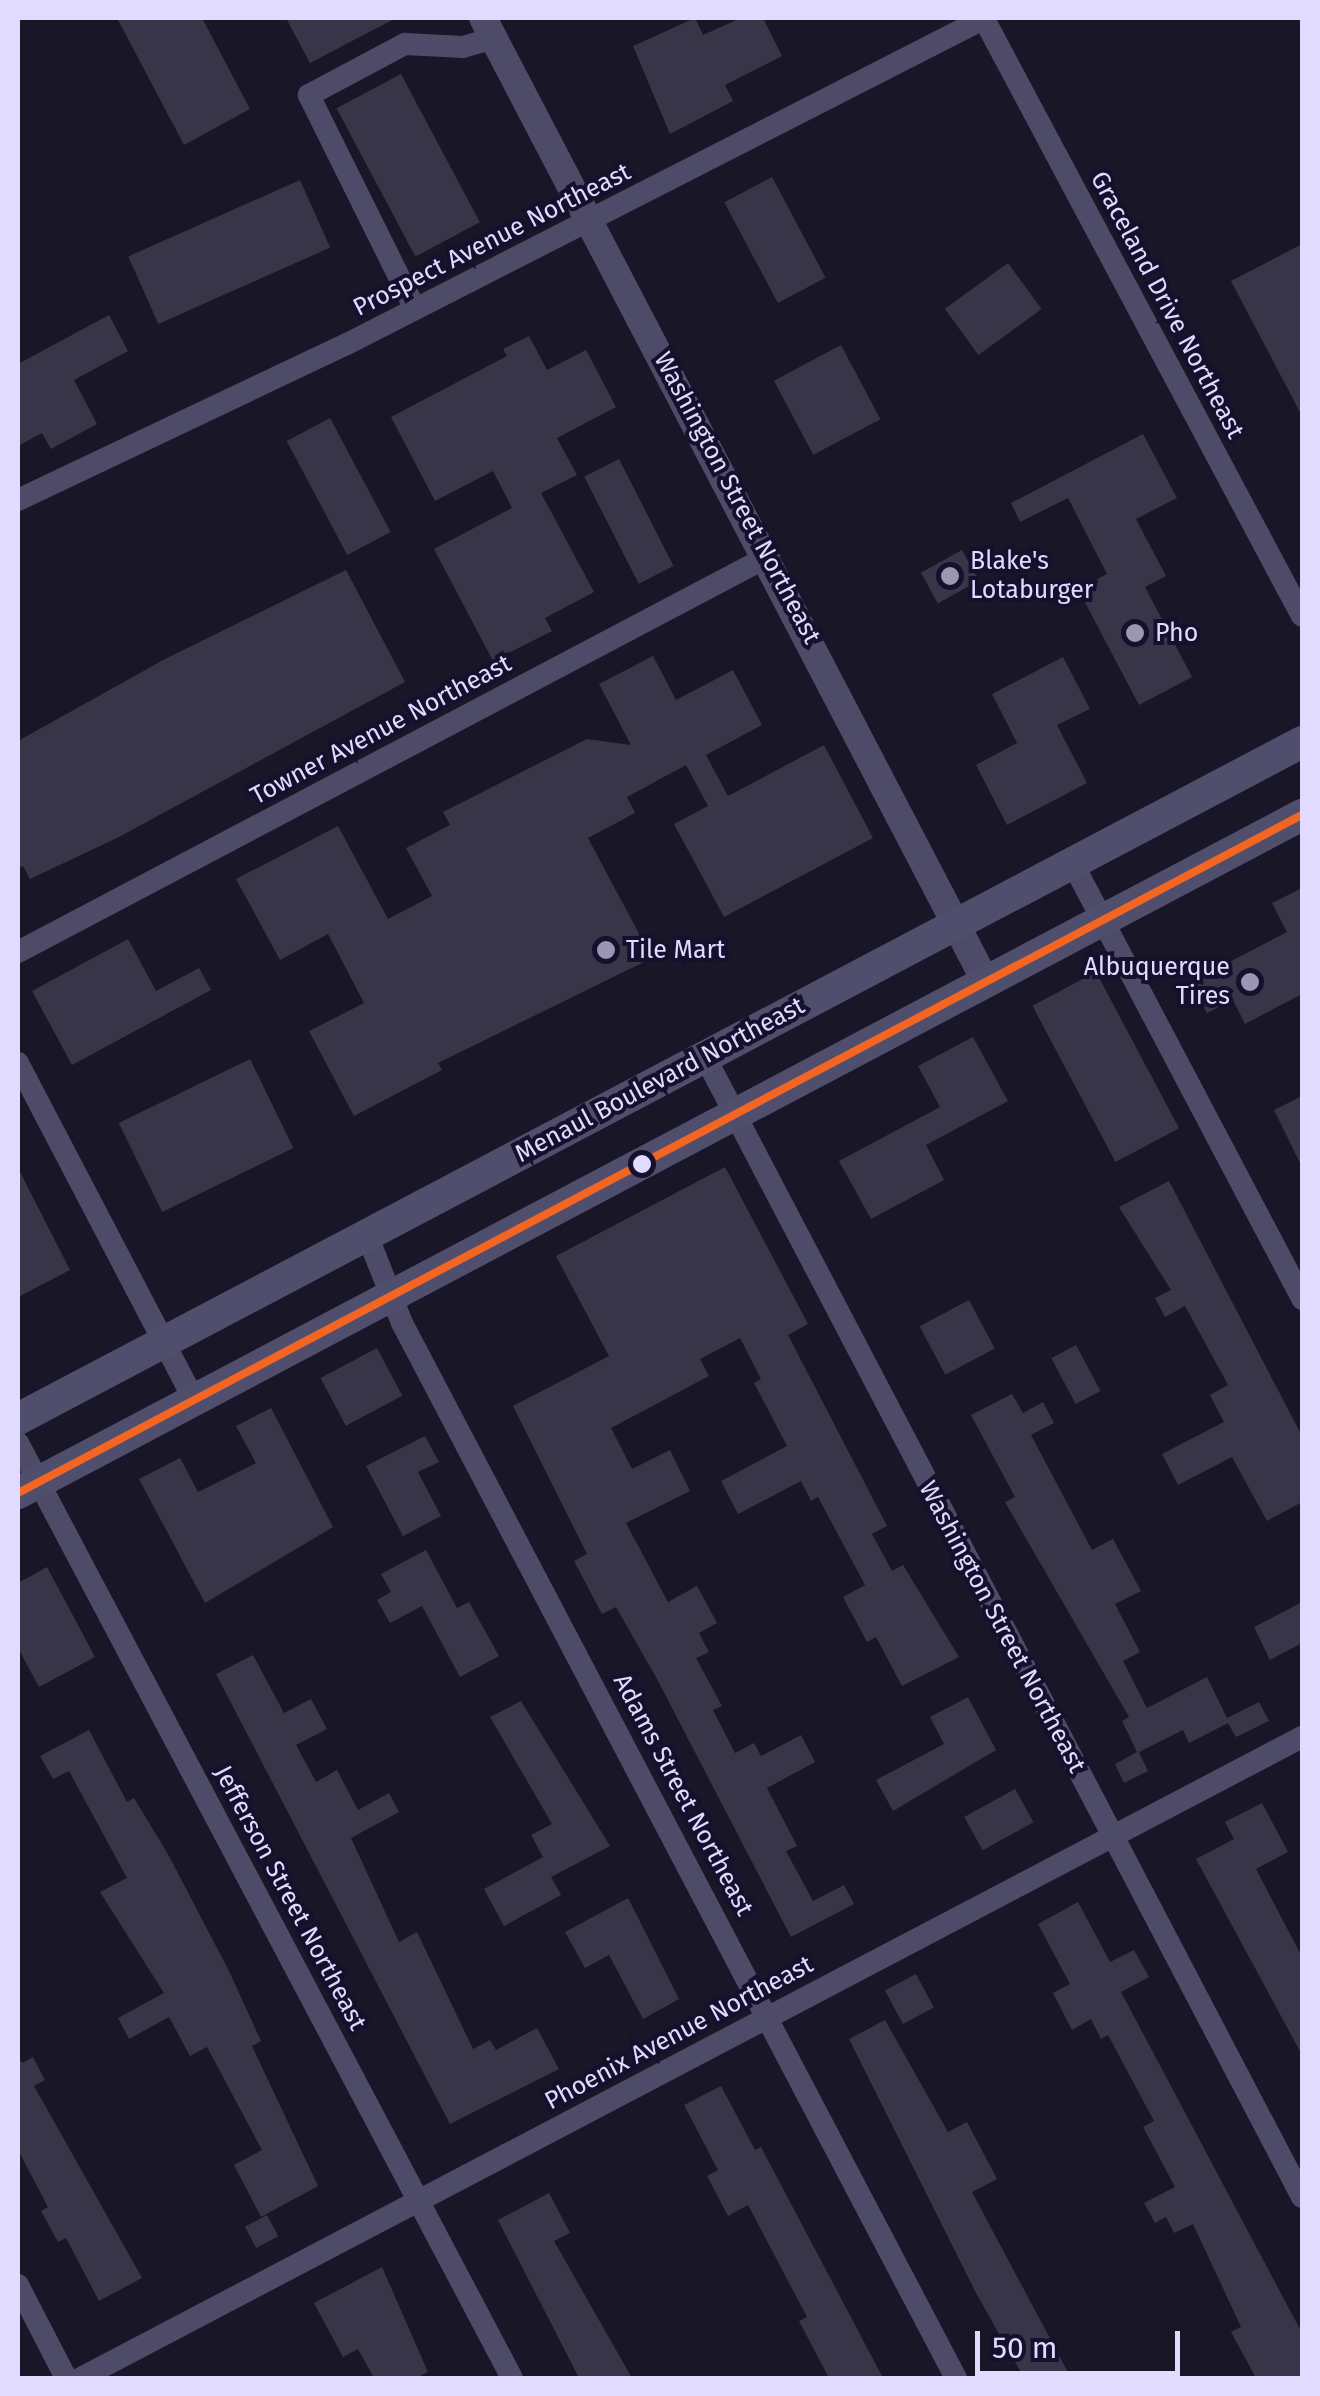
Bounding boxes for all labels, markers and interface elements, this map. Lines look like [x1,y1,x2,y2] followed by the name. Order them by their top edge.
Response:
[348,157,636,323] street label: Prospect Avenue Northeast
[1084,166,1250,444] street label: Graceland Drive Northeast
[647,347,827,649] street label: Washington Street Northeast
[970,547,1093,606] place label: Blake's Lotaburger
[939,565,961,587] marker: Blake's Lotaburger
[1155,618,1198,648] place label: Pho
[1124,622,1146,644] marker: Pho
[246,649,516,811] street label: Towner Avenue Northeast
[626,935,725,965] place label: Tile Mart
[595,939,617,961] marker: Tile Mart
[1084,953,1230,1012] place label: Albuquerque Tires
[1239,971,1261,993] marker: Albuquerque Tires
[510,991,810,1169] street label: Menaul Boulevard Northeast
[632,1154,652,1174] unlabelled marker
[912,1476,1092,1778] street label: Washington Street Northeast
[607,1669,759,1921] street label: Adams Street Northeast
[207,1761,373,2035] street label: Jefferson Street Northeast
[540,1949,818,2117] street label: Phoenix Avenue Northeast
[980,2311,1185,2373] scale bar
[992,2330,1057,2366] text: 50 m

